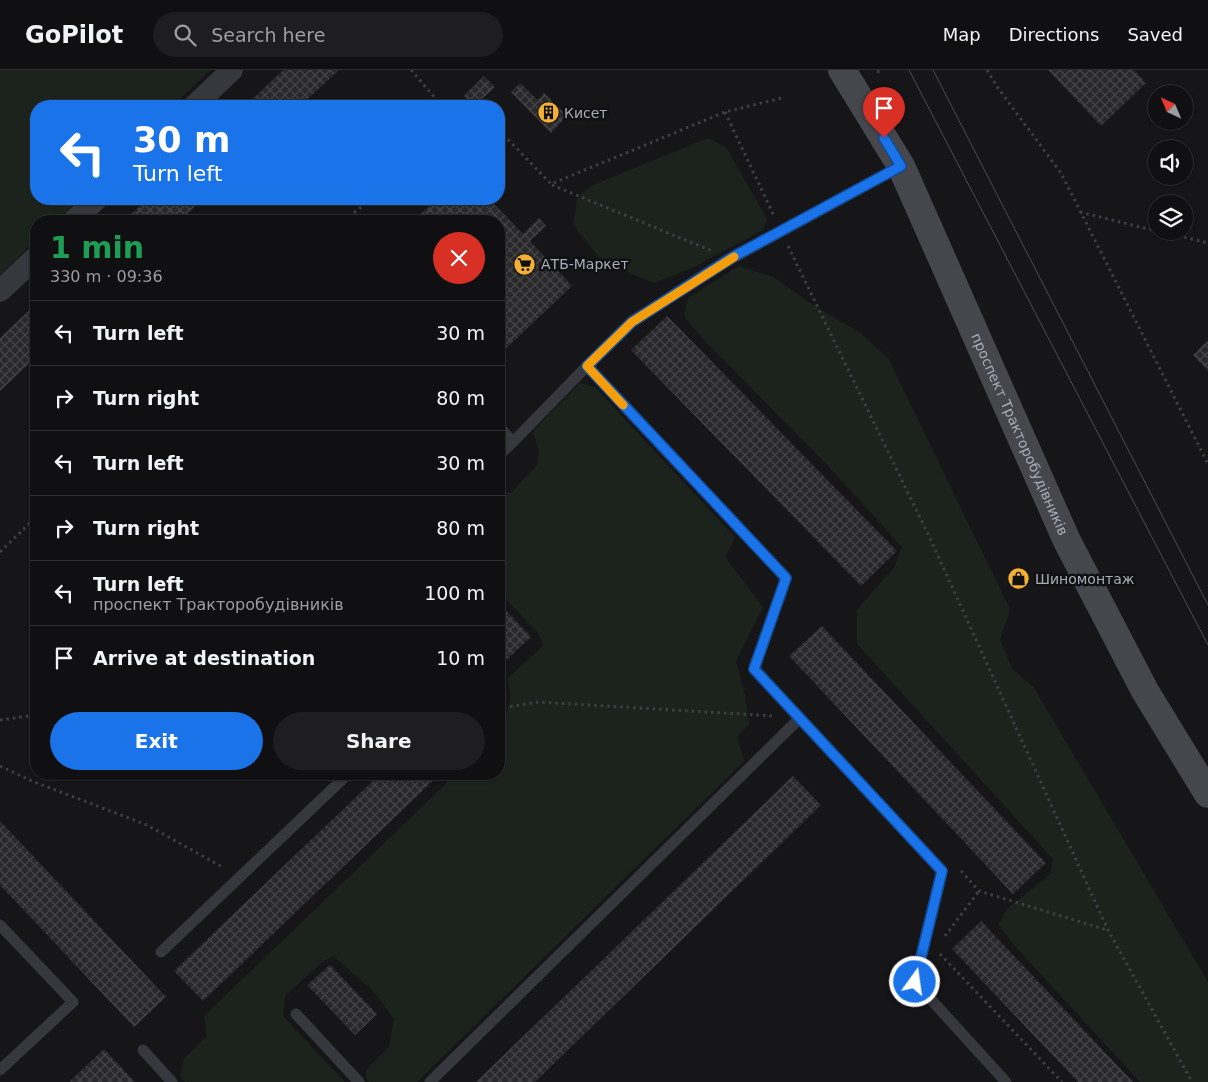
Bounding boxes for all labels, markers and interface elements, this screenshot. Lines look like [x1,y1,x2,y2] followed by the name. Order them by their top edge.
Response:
[153,12,503,57] search box
[25,21,123,49] text: GoPilot
[171,21,199,49] icon: search
[211,24,325,46] text: Search here
[943,24,981,45] text: Map
[1009,24,1099,45] text: Directions
[1127,24,1183,45] text: Saved
[1148,85,1192,130] north arrow
[1148,85,1193,240] map controls
[863,87,905,138] pin
[870,94,898,122] icon: arrive
[536,101,560,125] building icon: Кисет
[564,105,608,121] place label: Кисет
[50,120,115,185] icon: left
[133,120,230,160] text: 30 m
[1148,140,1193,185] button: sound
[133,161,222,186] text: Turn left
[1148,195,1193,240] button: layers
[50,230,144,265] text: 1 min
[433,232,485,284] button: close
[513,252,537,276] supermarket icon: АТБ-Маркет
[541,256,629,272] place label: АТБ-Маркет
[50,267,163,286] text: 330 m · 09:36
[50,319,78,347] icon: left
[93,322,184,344] text: Turn left
[436,322,485,344] text: 30 m
[968,331,1071,538] street label: проспект Тракторобудівників
[50,384,78,412] icon: right
[93,387,199,409] text: Turn right
[436,387,485,409] text: 80 m
[50,449,78,477] icon: left
[93,452,184,474] text: Turn left
[436,452,485,474] text: 30 m
[50,514,78,542] icon: right
[93,517,199,539] text: Turn right
[436,517,485,539] text: 80 m
[1007,567,1031,591] shop icon: Шиномонтаж
[1035,571,1135,587] place label: Шиномонтаж
[93,573,184,595] text: Turn left
[50,579,78,607] icon: left
[424,582,485,604] text: 100 m
[93,595,344,614] text: проспект Тракторобудівників
[50,644,78,672] icon: arrive
[93,647,315,669] text: Arrive at destination
[436,647,485,669] text: 10 m
[50,712,263,770] button: Exit
[273,712,485,770] button: Share
[888,955,940,1007] position arrow

